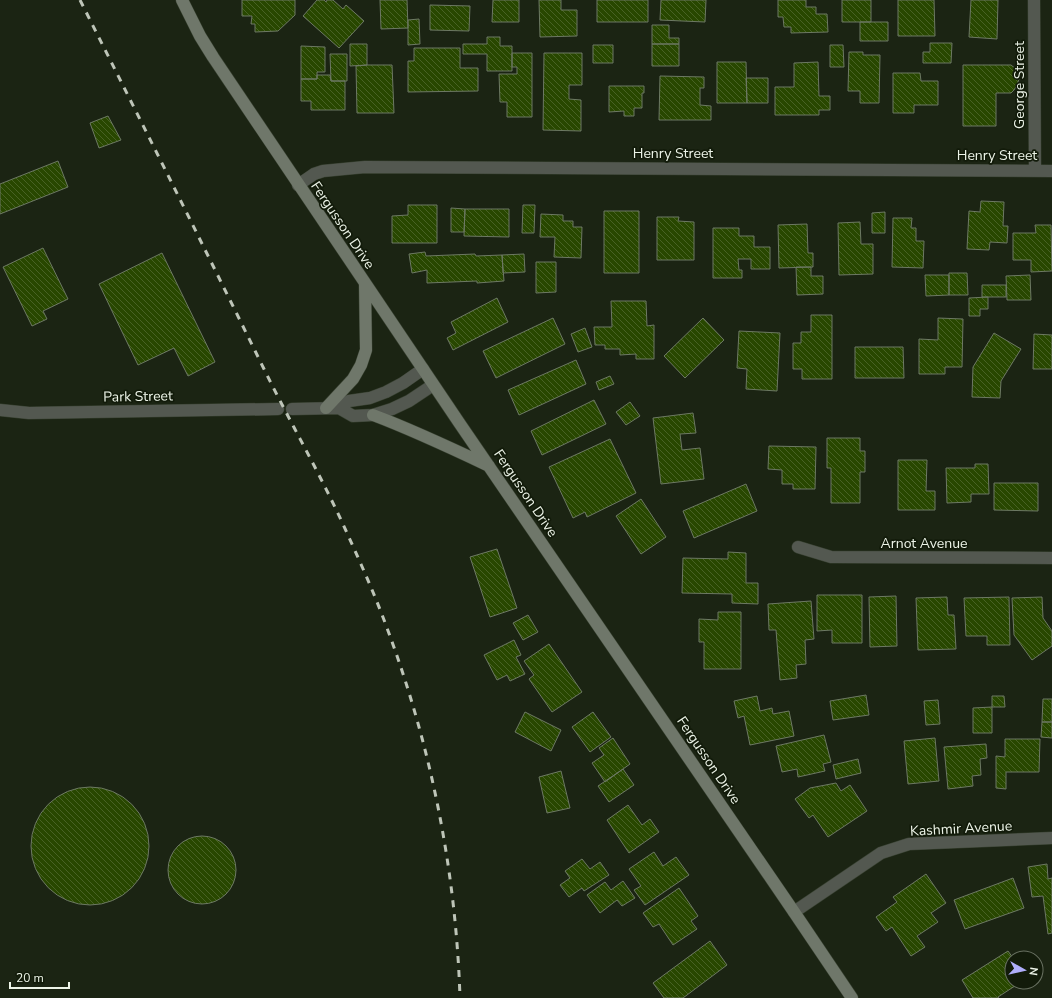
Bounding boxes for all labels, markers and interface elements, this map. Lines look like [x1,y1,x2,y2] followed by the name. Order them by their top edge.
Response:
[1010,41,1029,129] street label: George Street
[633,144,713,163] street label: Henry Street
[957,146,1037,165] street label: Henry Street
[306,178,379,273] street label: Fergusson Drive
[103,386,173,407] street label: Park Street
[489,446,562,541] street label: Fergusson Drive
[880,534,968,553] street label: Arnot Avenue
[672,713,745,808] street label: Fergusson Drive
[909,816,1013,841] street label: Kashmir Avenue
[1004,950,1044,990] north arrow
[10,964,69,990] scale bar
[1025,966,1041,976] text: N
[16,970,44,986] text: 20 m

